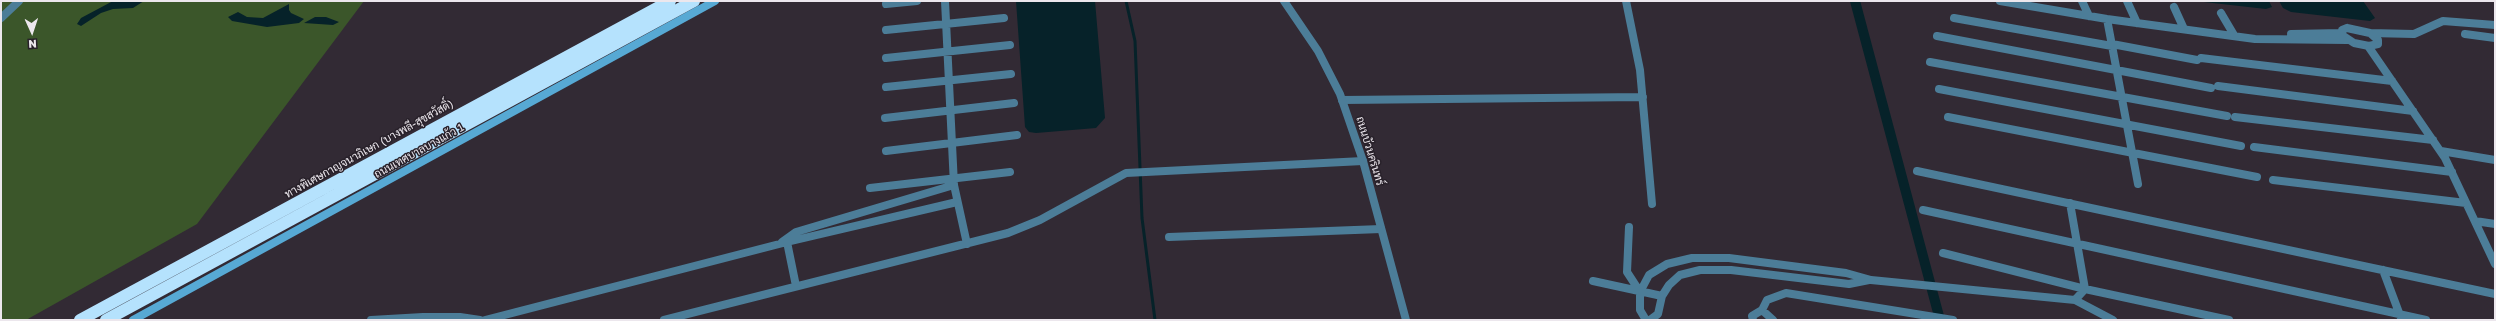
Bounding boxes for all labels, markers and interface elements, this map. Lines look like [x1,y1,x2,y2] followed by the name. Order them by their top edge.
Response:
[12,12,52,52] north arrow
[28,38,37,51] text: N
[282,97,456,201] street label: ทางพิเศษกาญจนาภิเษก (บางพลี-สุขสวัสดิ์)
[1353,115,1387,187] street label: ถนนบัวนครินทร์
[372,121,466,181] street label: ถนนเทศบาลบางแก้ว 1

